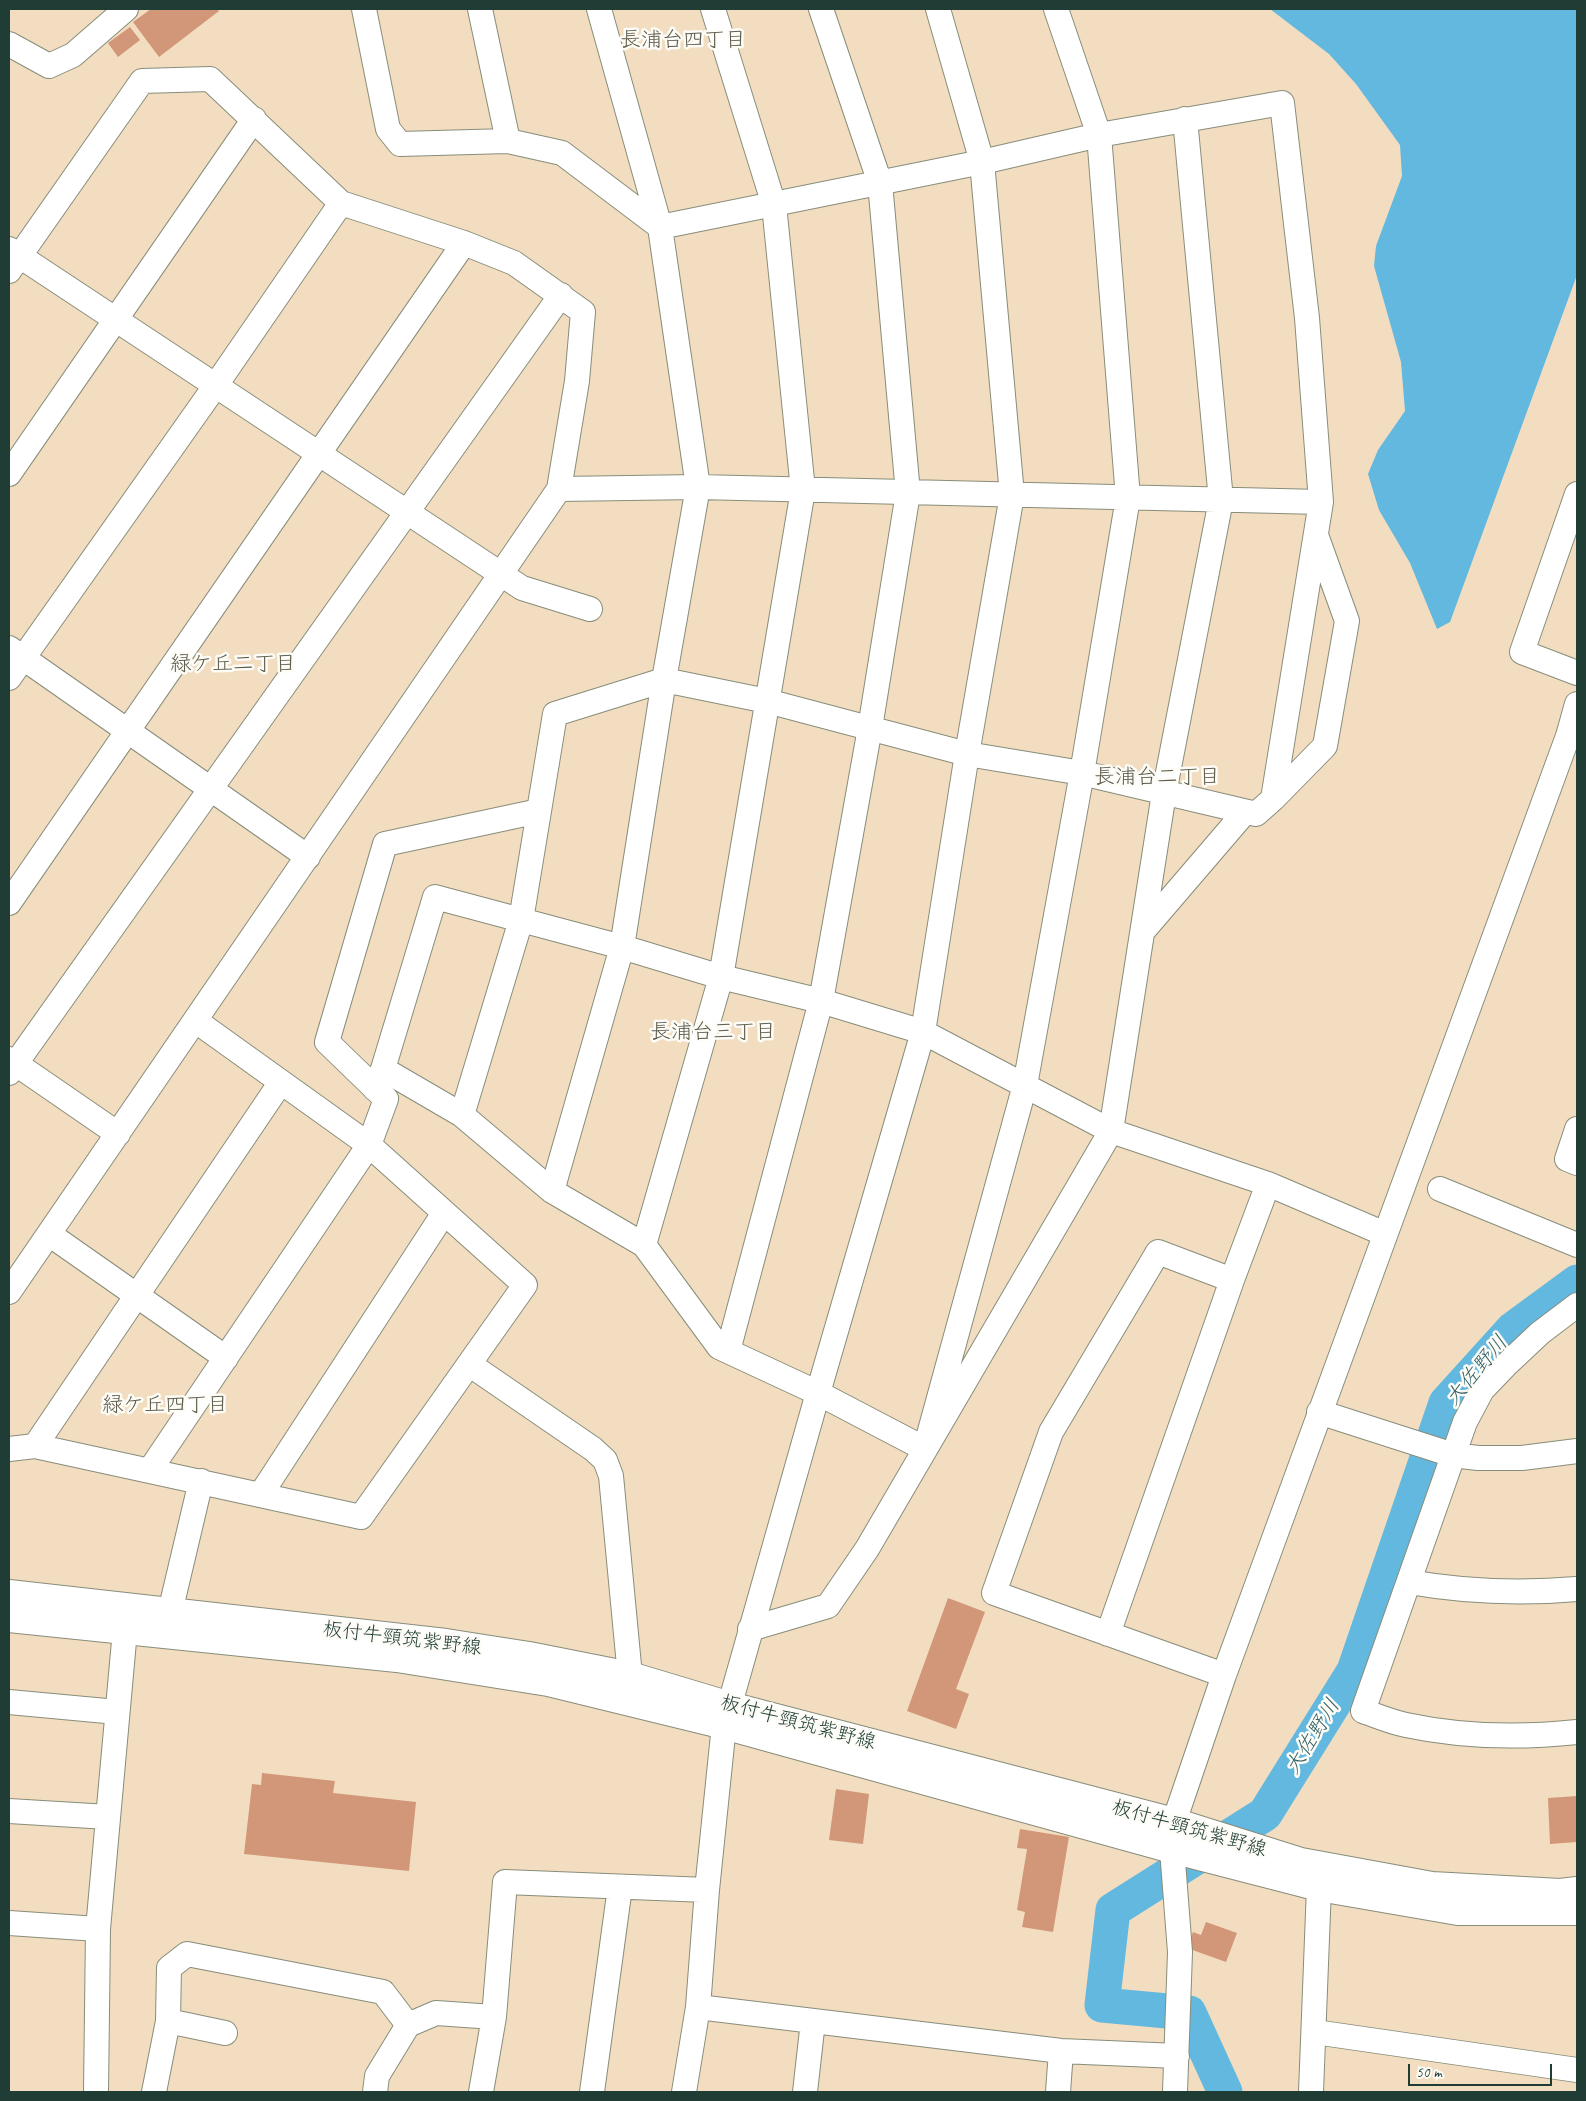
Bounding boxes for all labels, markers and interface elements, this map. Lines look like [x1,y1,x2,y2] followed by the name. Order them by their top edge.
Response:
[620,27,746,53] district label: 長浦台四丁目
[170,651,296,677] district label: 緑ケ丘二丁目
[1094,764,1220,790] district label: 長浦台二丁目
[650,1019,776,1045] district label: 長浦台三丁目
[1440,1331,1514,1411] water label: 大佐野川
[102,1392,228,1418] district label: 緑ケ丘四丁目
[321,1617,483,1661] street label: 板付牛頸筑紫野線
[718,1691,878,1755] street label: 板付牛頸筑紫野線
[1280,1695,1346,1779] water label: 大佐野川
[1109,1795,1269,1863] street label: 板付牛頸筑紫野線
[1411,2054,1555,2086] scale bar
[1416,2063,1442,2082] text: 50 m

